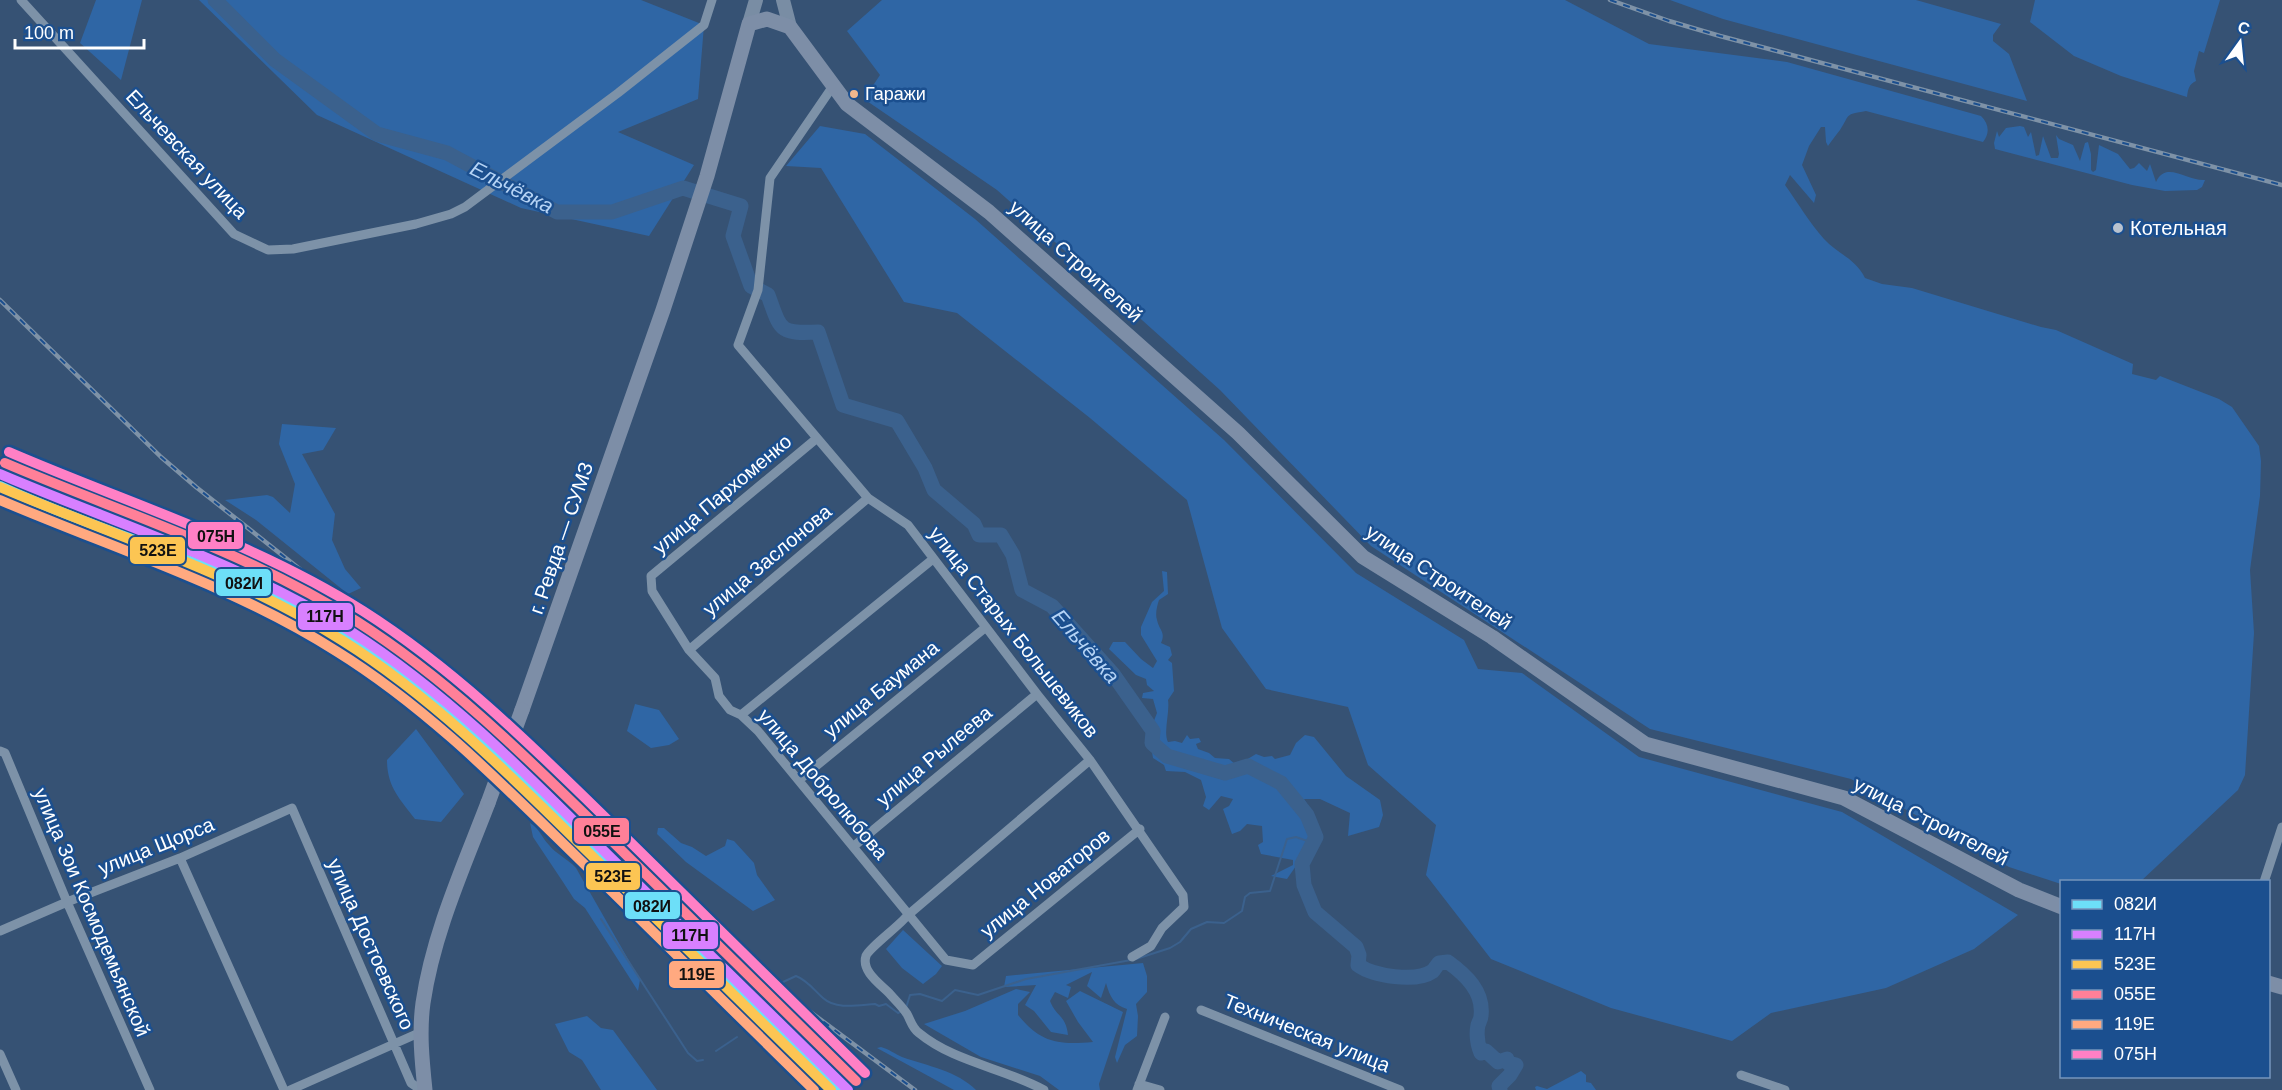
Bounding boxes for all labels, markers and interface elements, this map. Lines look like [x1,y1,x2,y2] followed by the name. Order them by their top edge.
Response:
[15,12,144,50] scale bar
[2210,12,2270,72] north arrow
[2236,18,2252,38] text: С
[24,23,74,43] text: 100 m
[865,84,926,104] place label: Гаражи
[122,85,253,223] street label: Ельчевская улица
[848,88,860,100] marker: Гаражи
[467,156,557,218] water label: Ельчёвка
[1005,196,1147,326] street label: улица Строителей
[2130,217,2227,239] place label: Котельная
[2111,221,2125,235] marker: Котельная
[648,430,796,558] street label: улица Пархоменко
[525,459,597,617] street label: г. Ревда — СУМЗ
[698,499,836,620] street label: улица Заслонова
[1362,520,1516,634] street label: улица Строителей
[187,521,244,550] line badge: 075Н
[925,522,1103,742] street label: улица Старых Большевиков
[197,528,235,545] text: 075Н
[129,536,186,565] line badge: 523Е
[139,542,177,559] text: 523Е
[215,568,272,597] line badge: 082И
[225,575,263,592] text: 082И
[297,602,354,631] line badge: 117Н
[1048,604,1124,688] water label: Ельчёвка
[306,608,344,625] text: 117Н
[819,635,944,742] street label: улица Баумана
[872,701,997,811] street label: улица Рылеева
[754,704,893,864] street label: улица Добролюбова
[1850,772,2012,870] street label: улица Строителей
[30,784,154,1040] street label: улица Зои Космодемьянской
[95,812,218,879] street label: улица Щорса
[573,817,630,845] line badge: 055Е
[583,823,621,840] text: 055Е
[976,824,1114,942] street label: улица Новаторов
[323,855,419,1033] street label: улица Достоевского
[585,862,641,891] line badge: 523Е
[594,868,632,885] text: 523Е
[2060,880,2270,1078] legend
[624,891,681,920] line badge: 082И
[2114,894,2157,914] text: 082И
[633,898,671,915] text: 082И
[662,921,719,950] line badge: 117Н
[2114,924,2156,944] text: 117Н
[671,927,709,944] text: 117Н
[2114,954,2156,974] text: 523Е
[668,960,725,989] line badge: 119Е
[679,966,716,983] text: 119Е
[2114,984,2156,1004] text: 055Е
[1221,990,1394,1077] street label: Техническая улица
[2114,1014,2155,1034] text: 119Е
[2114,1044,2157,1064] text: 075Н

